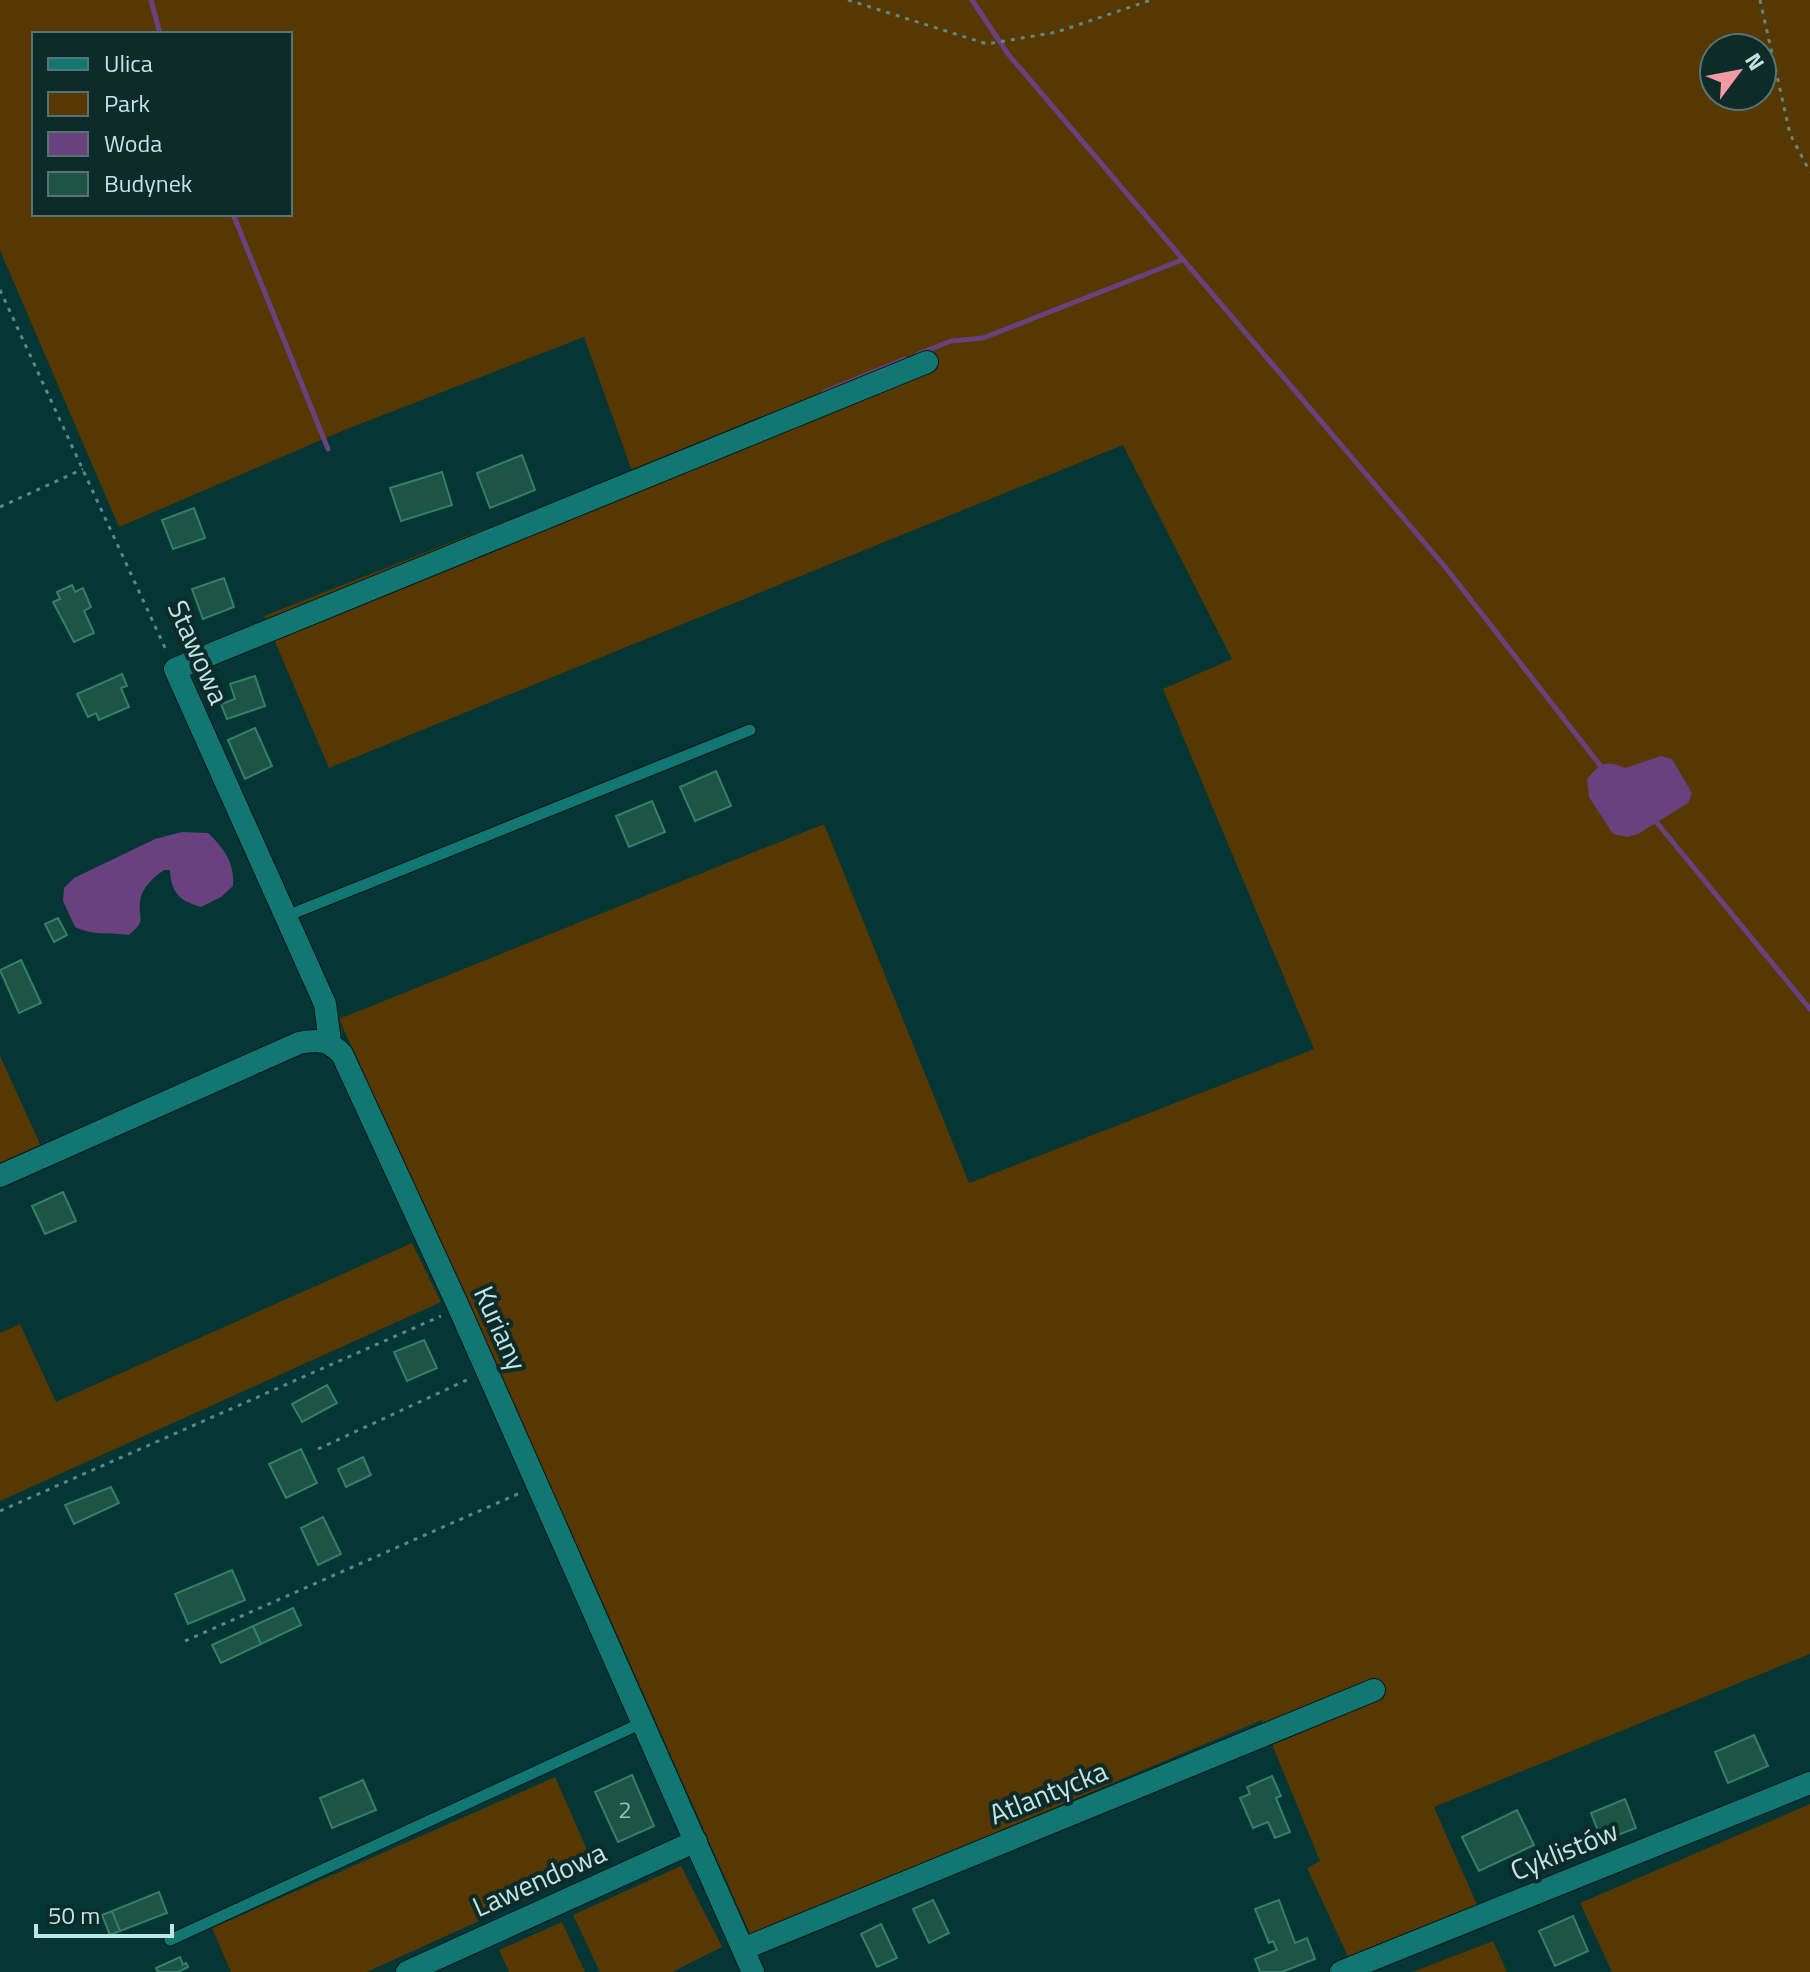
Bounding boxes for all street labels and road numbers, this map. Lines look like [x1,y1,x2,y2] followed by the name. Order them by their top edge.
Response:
[157,593,241,711] street label: Stawowa
[463,1279,539,1377] street label: Kuriany
[982,1749,1114,1835] street label: Atlantycka
[1503,1809,1625,1891] street label: Cyklistów
[465,1830,613,1928] street label: Lawendowa

